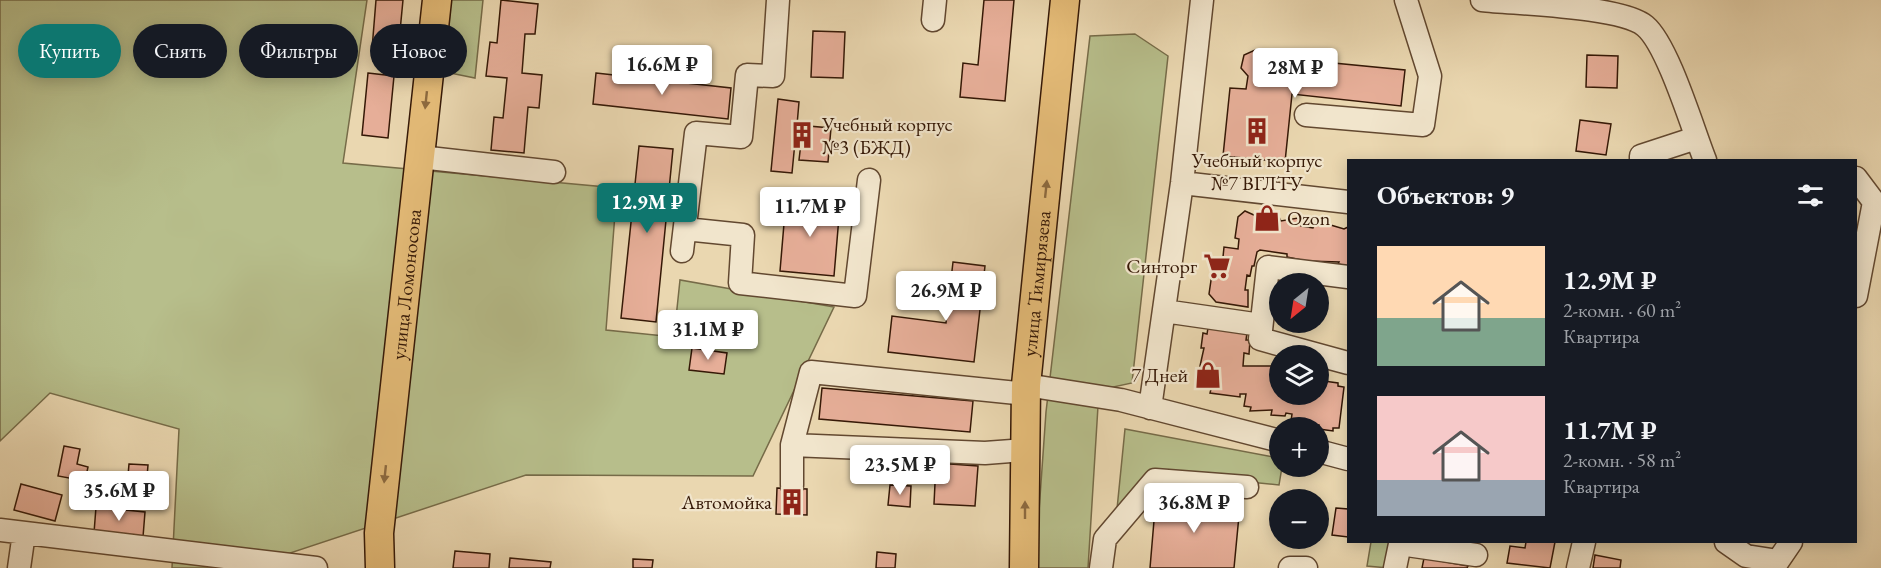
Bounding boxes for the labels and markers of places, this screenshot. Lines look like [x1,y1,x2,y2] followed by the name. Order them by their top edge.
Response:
[607,45,717,96] pin: 16.6M ₽
[1253,48,1337,99] pin: 28M ₽
[821,111,953,160] place label: Учебный корпус №3 (БЖД)
[1242,116,1272,146] building icon: Учебный корпус №7 ВГЛТУ
[787,120,817,150] building icon: Учебный корпус №3 (БЖД)
[1191,147,1322,196] place label: Учебный корпус №7 ВГЛТУ
[592,183,702,234] pin: 12.9M ₽
[755,187,865,238] pin: 11.7M ₽
[1252,203,1282,233] shop icon: Ozon
[1287,205,1331,231] place label: Ozon
[1202,251,1232,281] supermarket icon: Синторг
[1126,253,1197,279] place label: Синторг
[891,271,1001,322] pin: 26.9M ₽
[653,310,763,361] pin: 31.1M ₽
[1193,360,1223,390] shop icon: 7 Дней
[1132,362,1188,388] place label: 7 Дней
[845,445,955,496] pin: 23.5M ₽
[64,471,174,522] pin: 35.6M ₽
[1139,483,1249,534] pin: 36.8M ₽
[777,487,807,517] building icon: Автомойка
[681,489,772,515] place label: Автомойка

